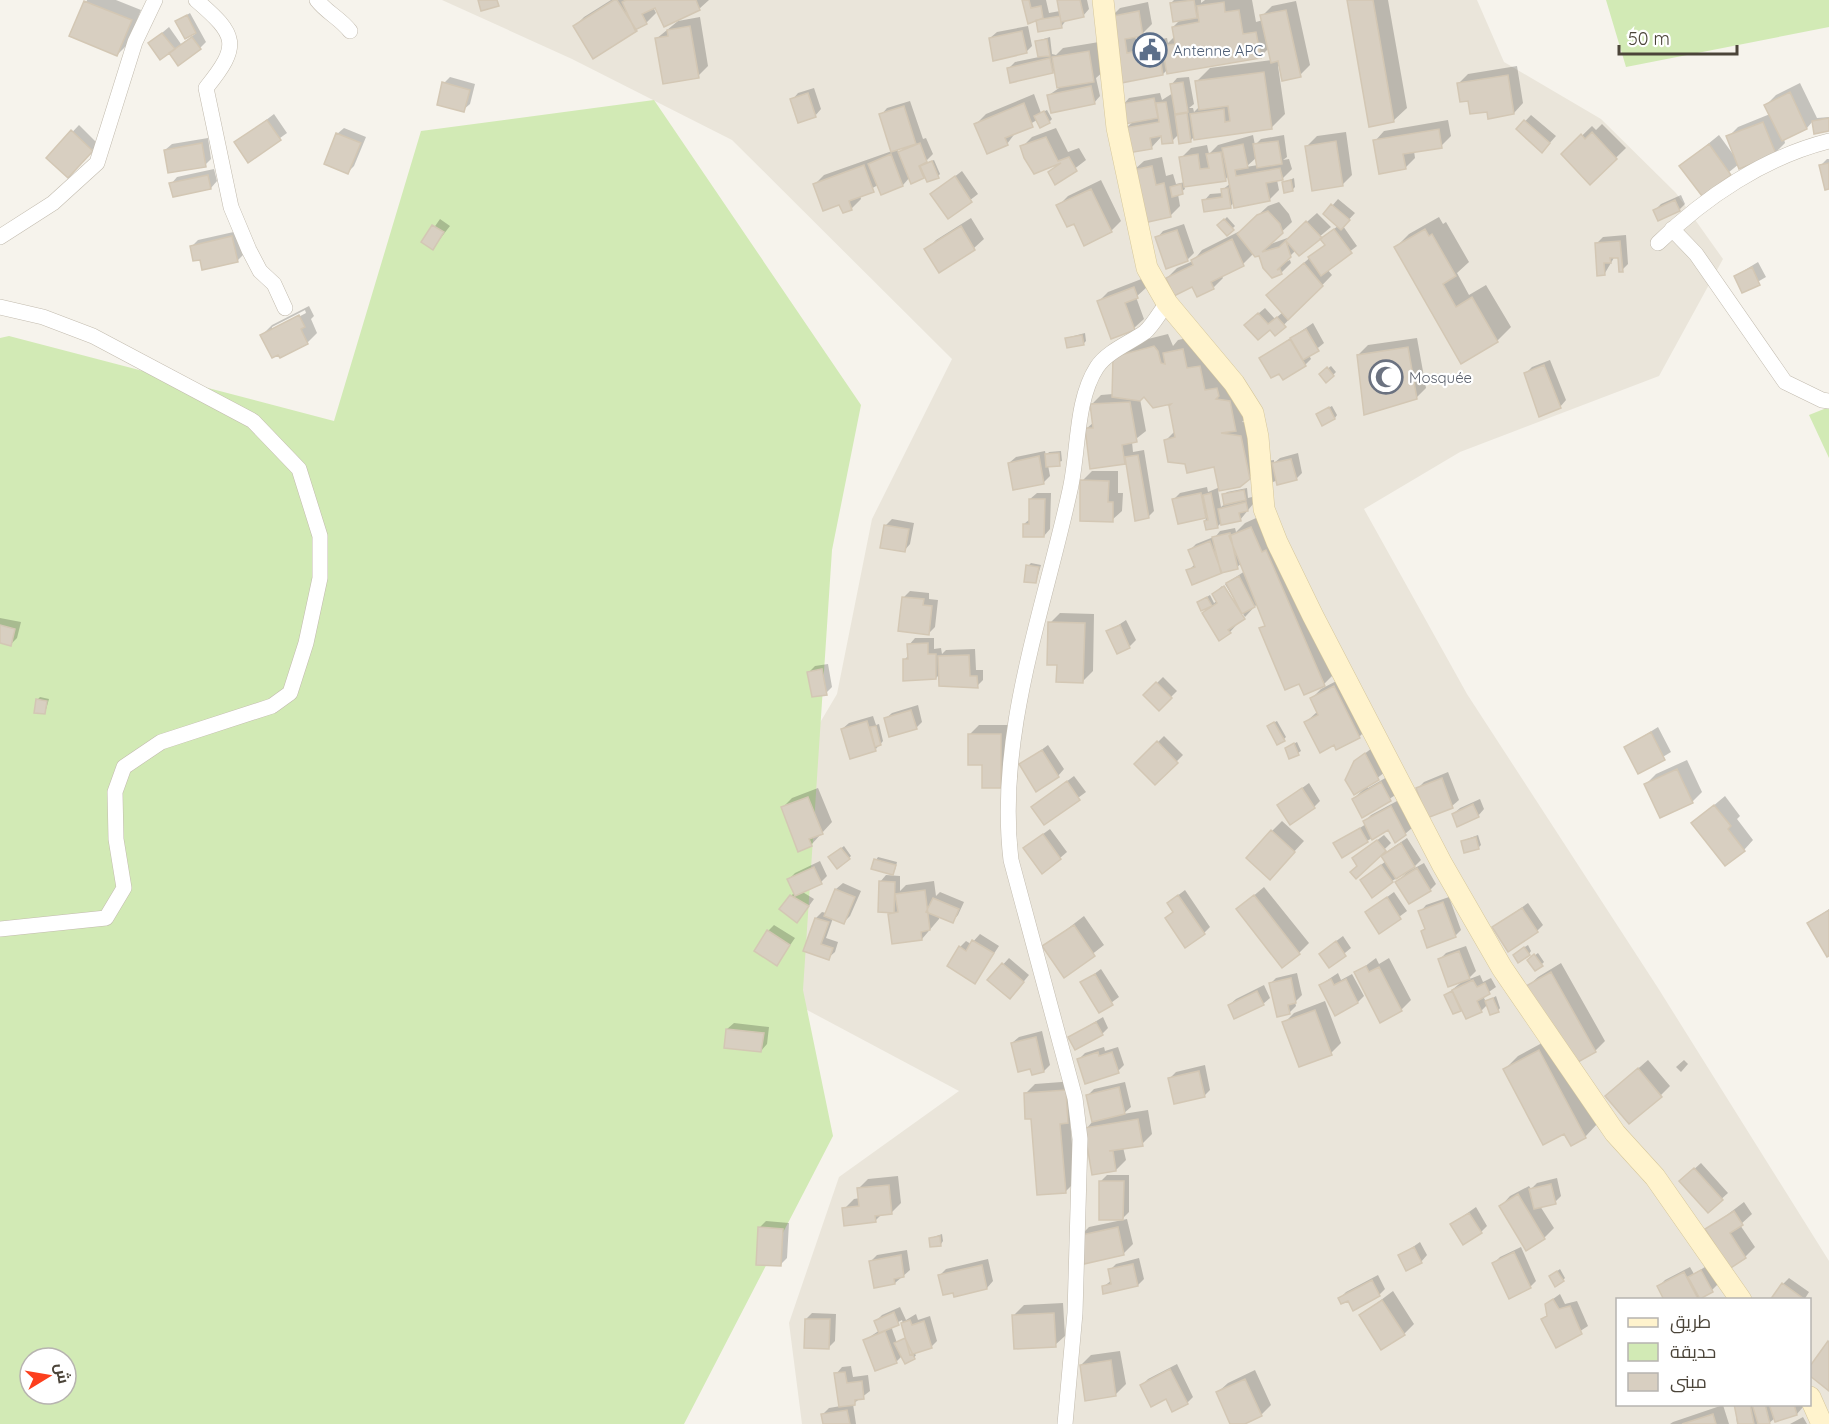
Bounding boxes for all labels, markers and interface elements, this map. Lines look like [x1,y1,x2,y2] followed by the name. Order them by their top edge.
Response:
[1619,18,1738,56] scale bar
[1628,27,1670,50] text: 50 m
[1132,32,1168,68] public building icon: Antenne APC
[1173,41,1263,60] place label: Antenne APC
[1368,359,1404,395] mosque icon: Mosquée
[1409,368,1472,387] place label: Mosquée
[1616,1298,1811,1406] legend
[1670,1310,1711,1334] text: طريق
[1670,1340,1716,1363] text: حديقة
[18,1346,78,1406] north arrow
[51,1361,74,1385] text: ش
[1670,1370,1707,1393] text: مبنى

